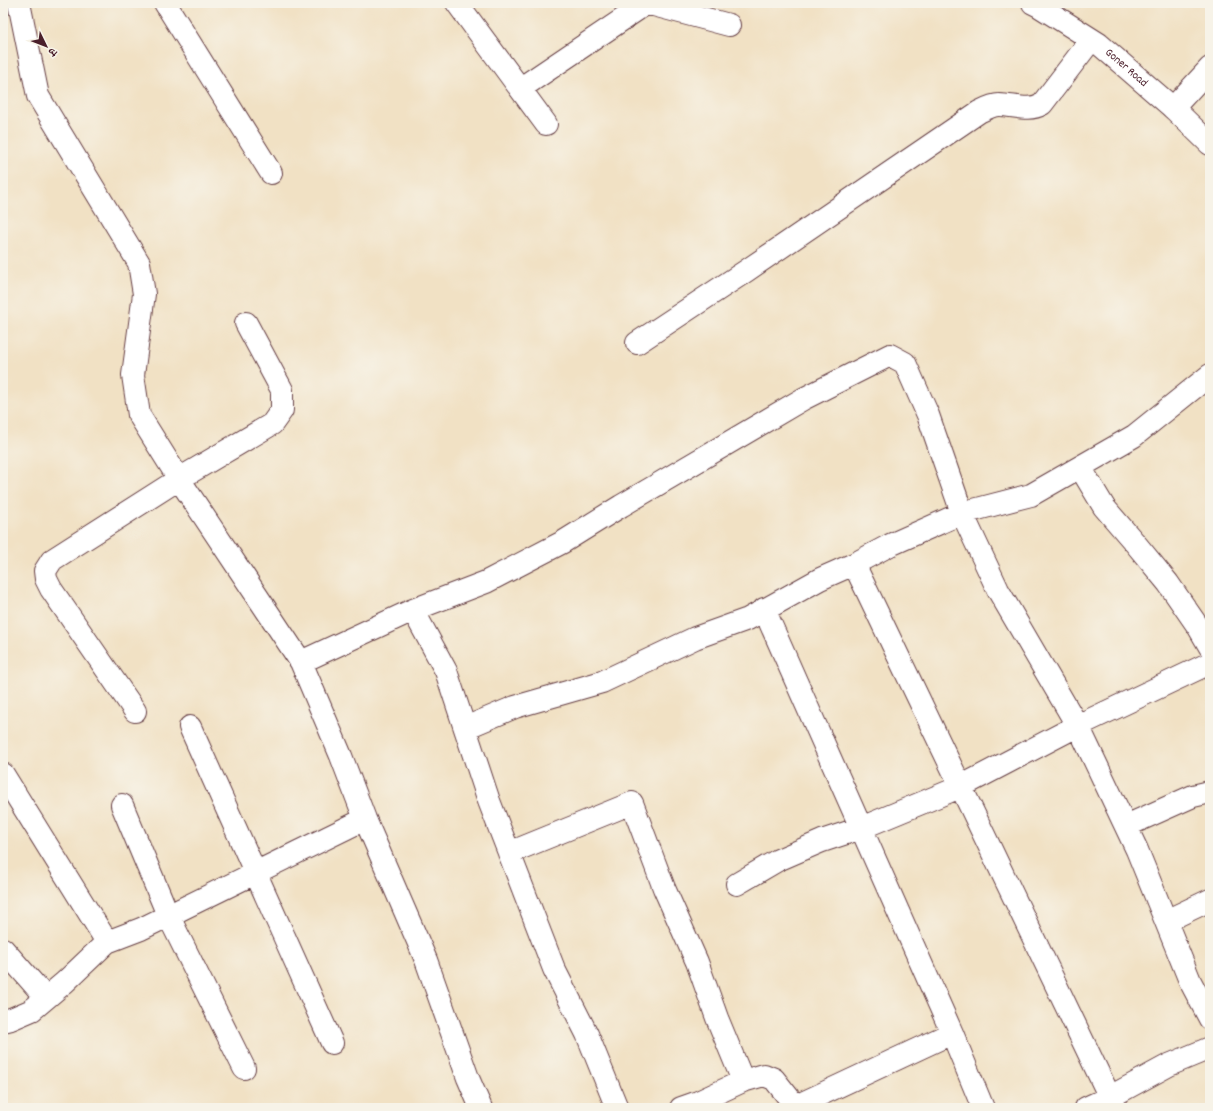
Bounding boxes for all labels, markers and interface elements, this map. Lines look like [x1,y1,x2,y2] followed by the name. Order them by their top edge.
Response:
[26,26,66,66] north arrow
[43,43,61,60] text: उ
[1101,44,1152,91] street label: Goner Road

